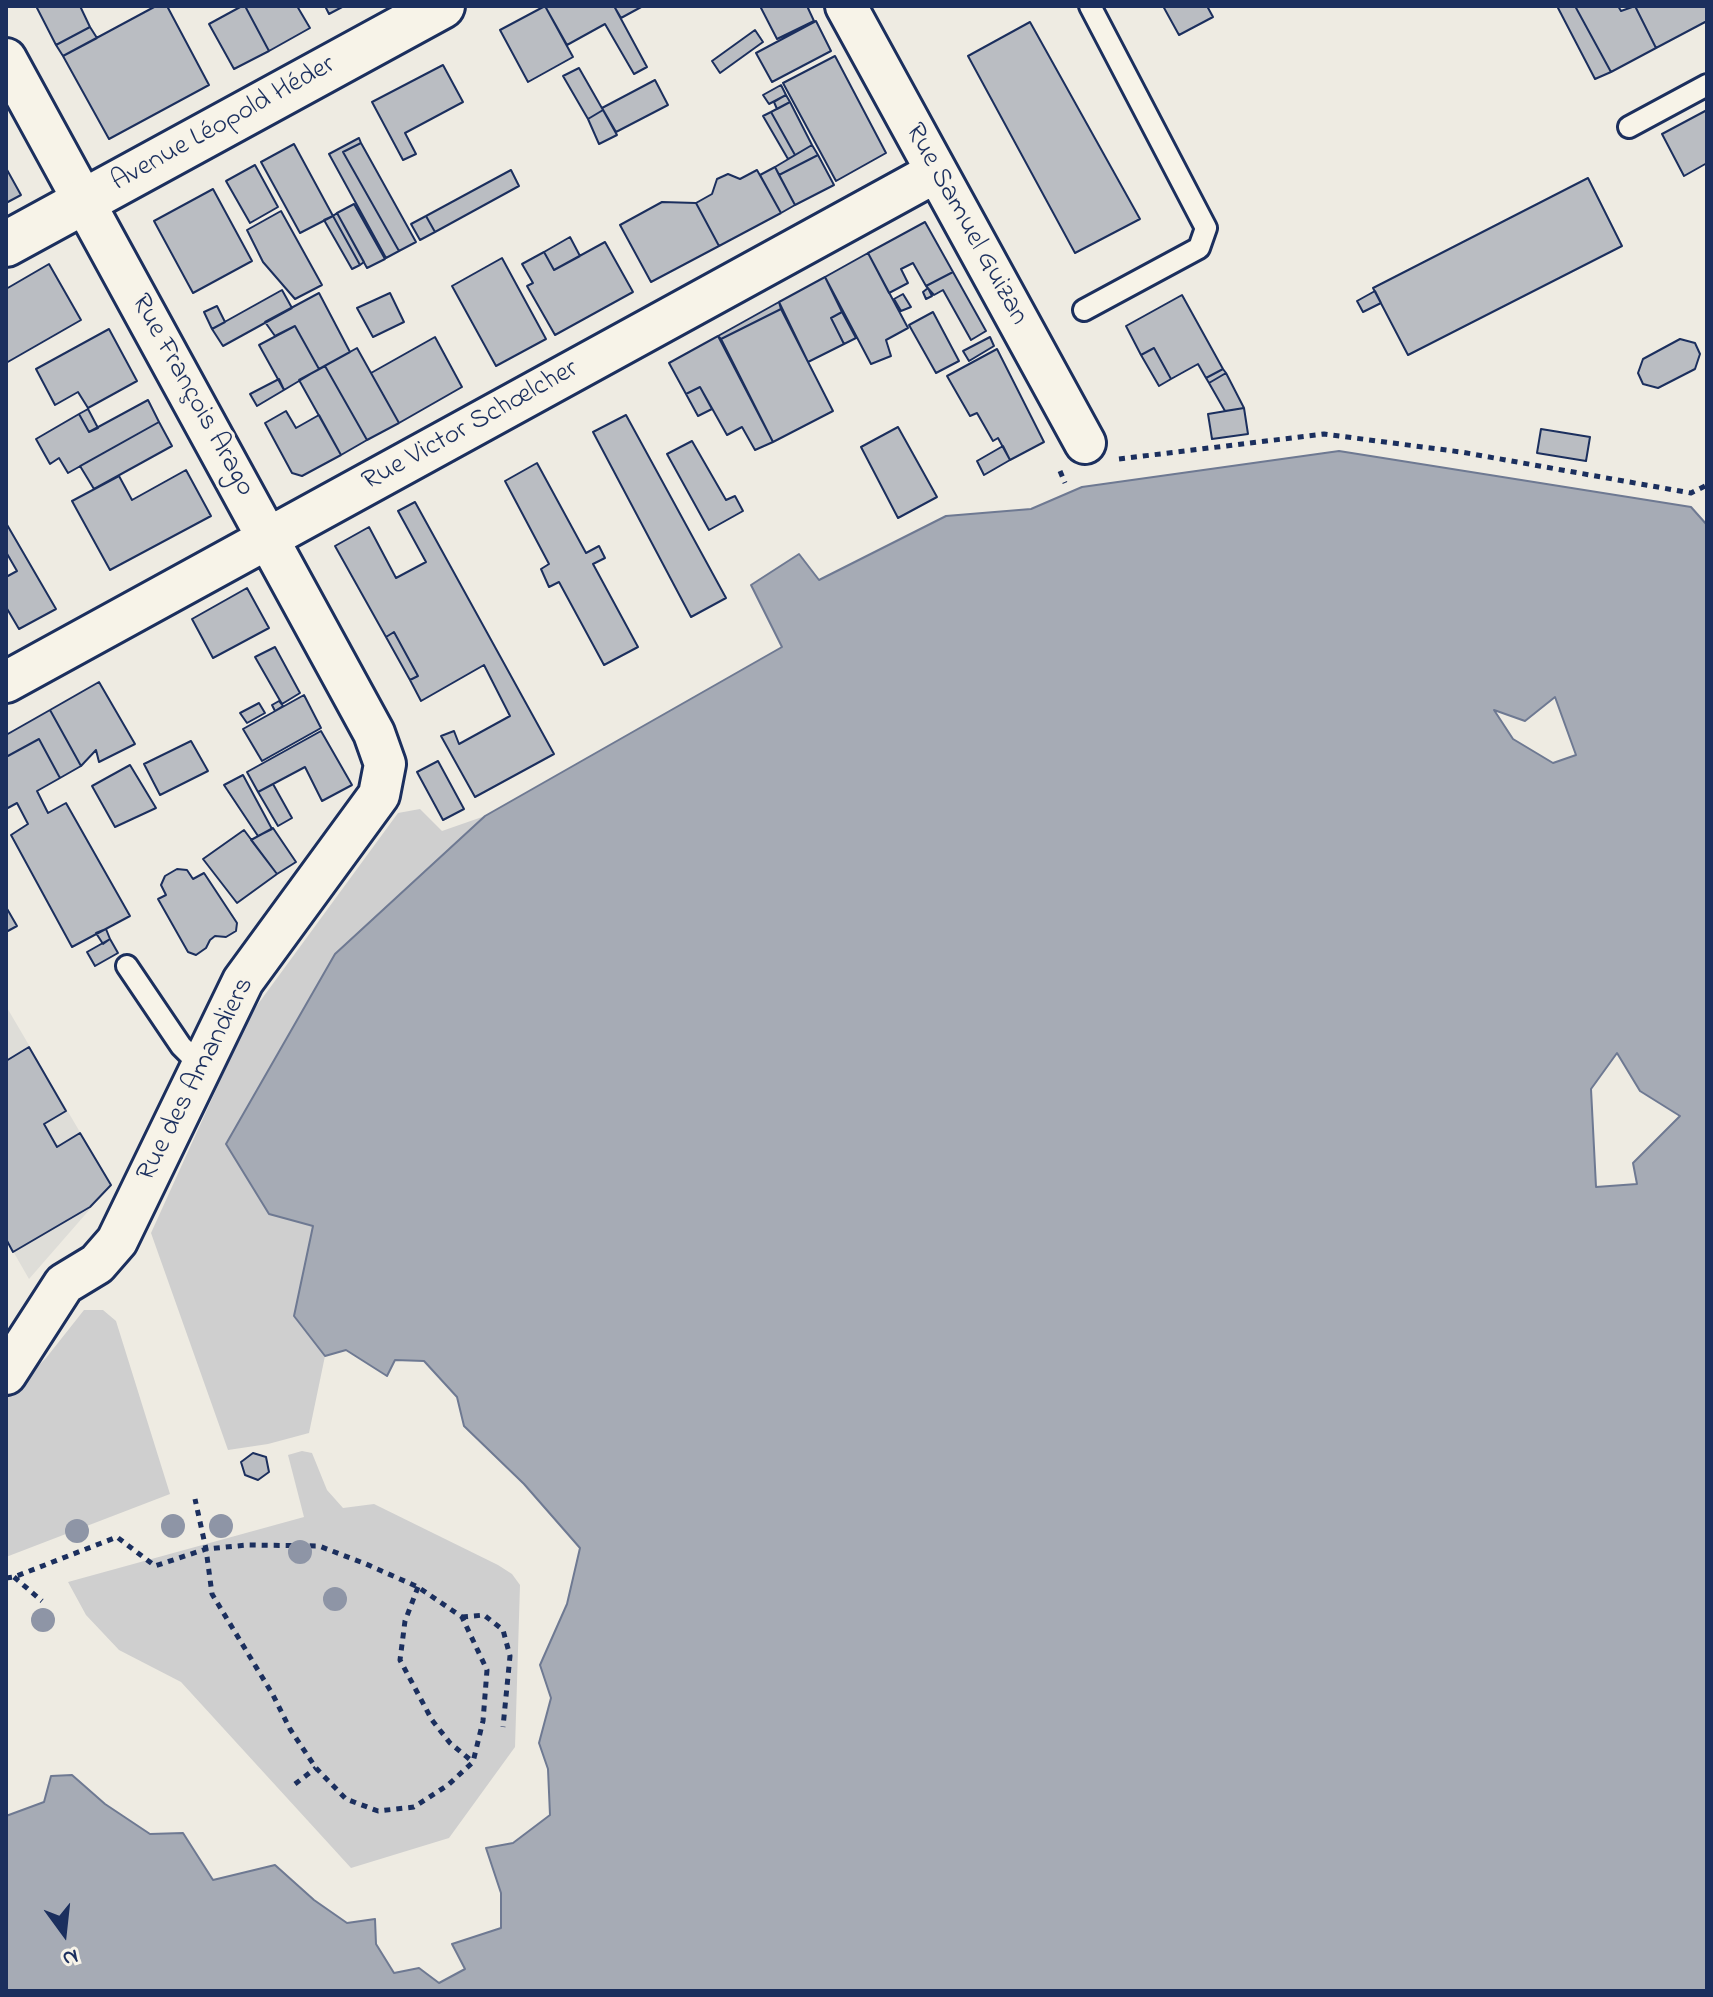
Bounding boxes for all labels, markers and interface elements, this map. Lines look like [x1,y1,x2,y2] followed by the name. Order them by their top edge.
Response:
[106,50,342,200] street label: Avenue Léopold Héder
[896,118,1034,332] street label: Rue Samuel Guizan
[122,289,260,503] street label: Rue François Arago
[357,354,585,500] street label: Rue Victor Schœlcher
[131,972,263,1188] street label: Rue des Amandiers
[24,1893,104,1973] north arrow
[59,1939,82,1974] text: N

